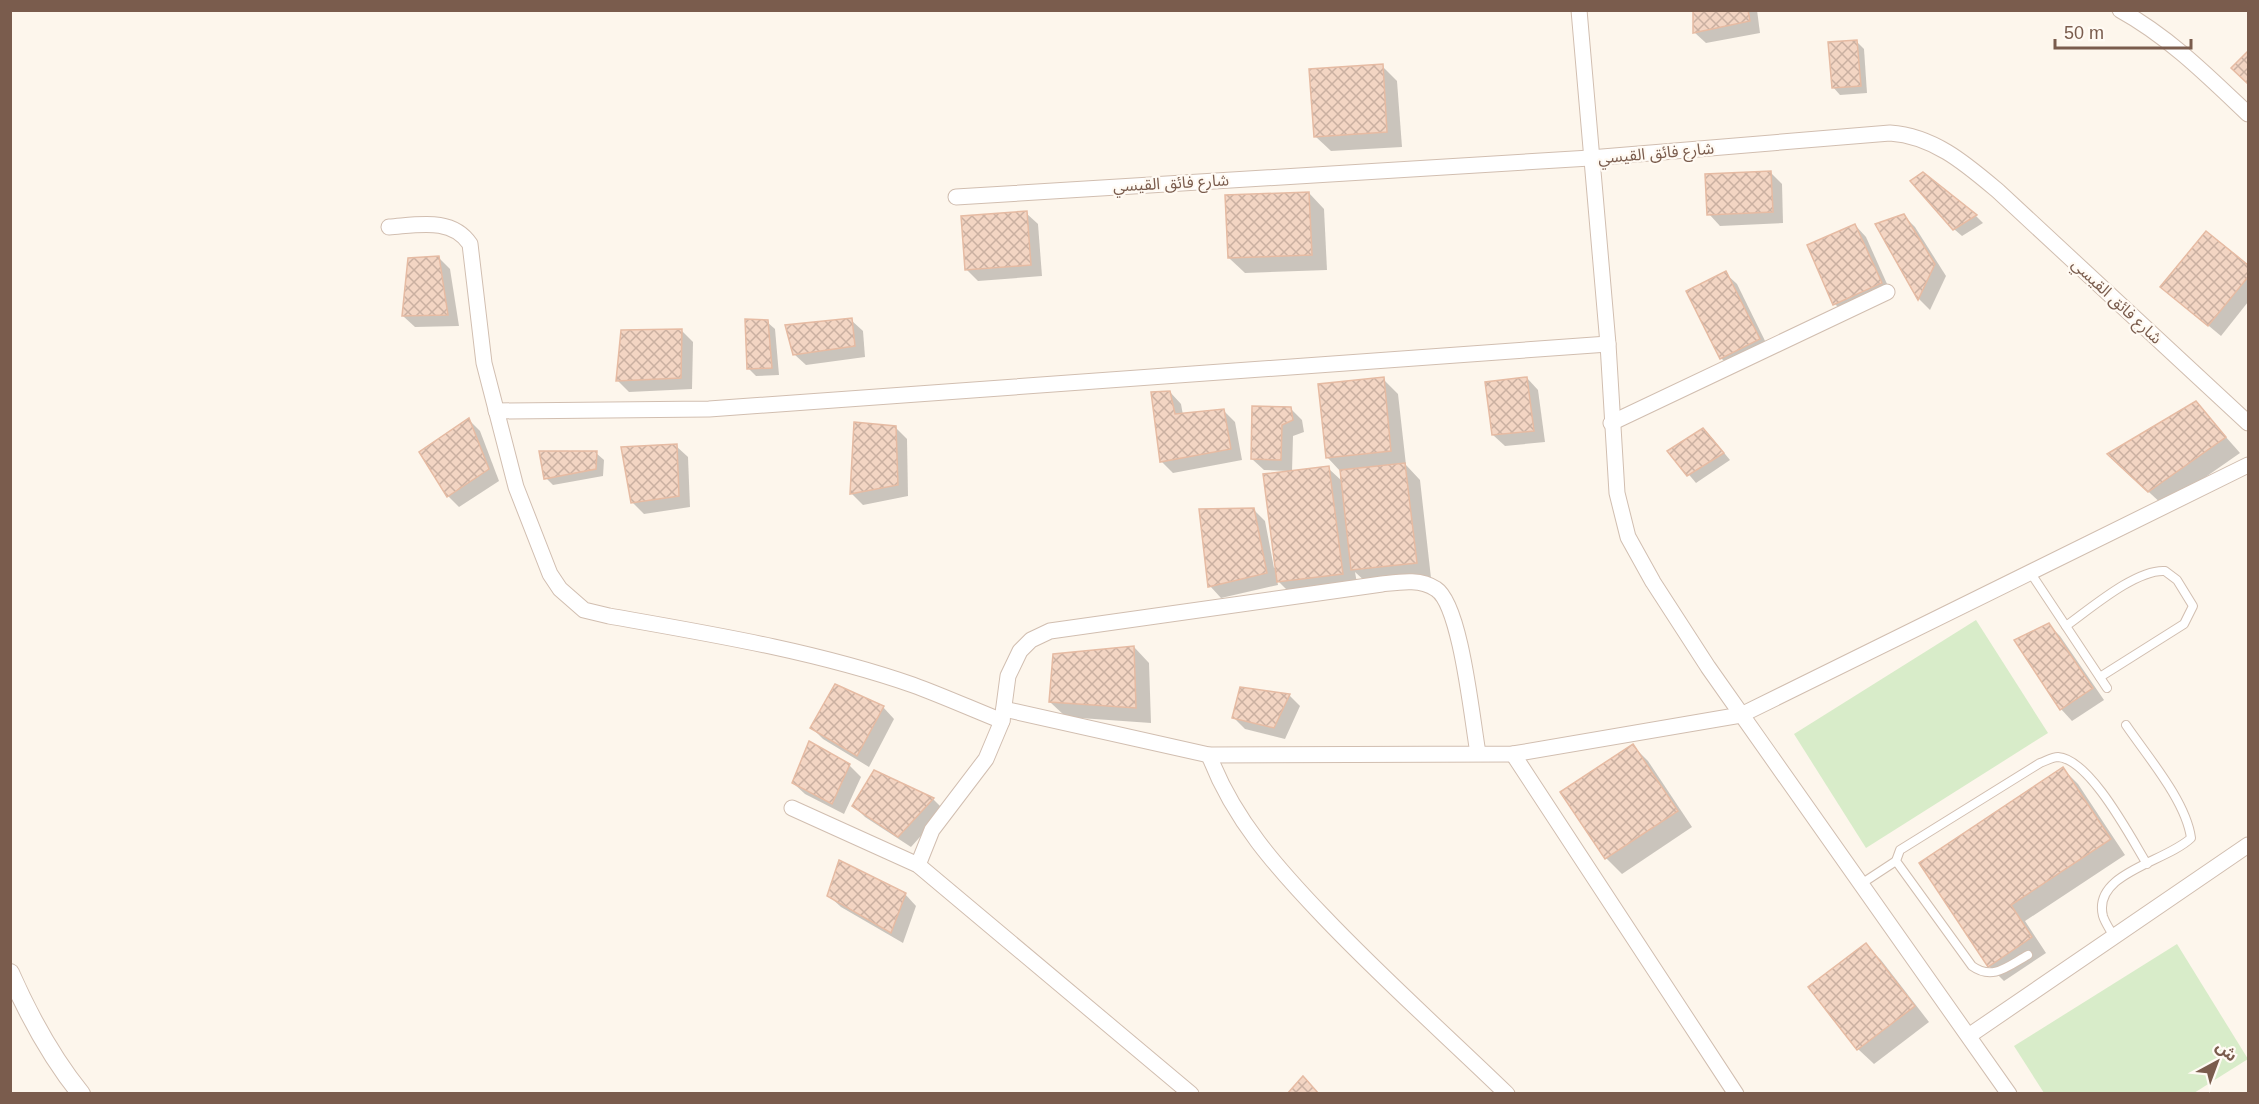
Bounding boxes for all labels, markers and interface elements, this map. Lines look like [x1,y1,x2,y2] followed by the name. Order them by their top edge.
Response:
[2055,12,2192,50] scale bar
[2064,23,2104,43] text: 50 m
[1597,139,1715,171] street label: شارع فائق القيسي
[1112,171,1230,199] street label: شارع فائق القيسي
[2066,255,2165,350] street label: شارع فائق القيسي
[2187,1032,2247,1092] north arrow
[2212,1037,2240,1065] text: ش

